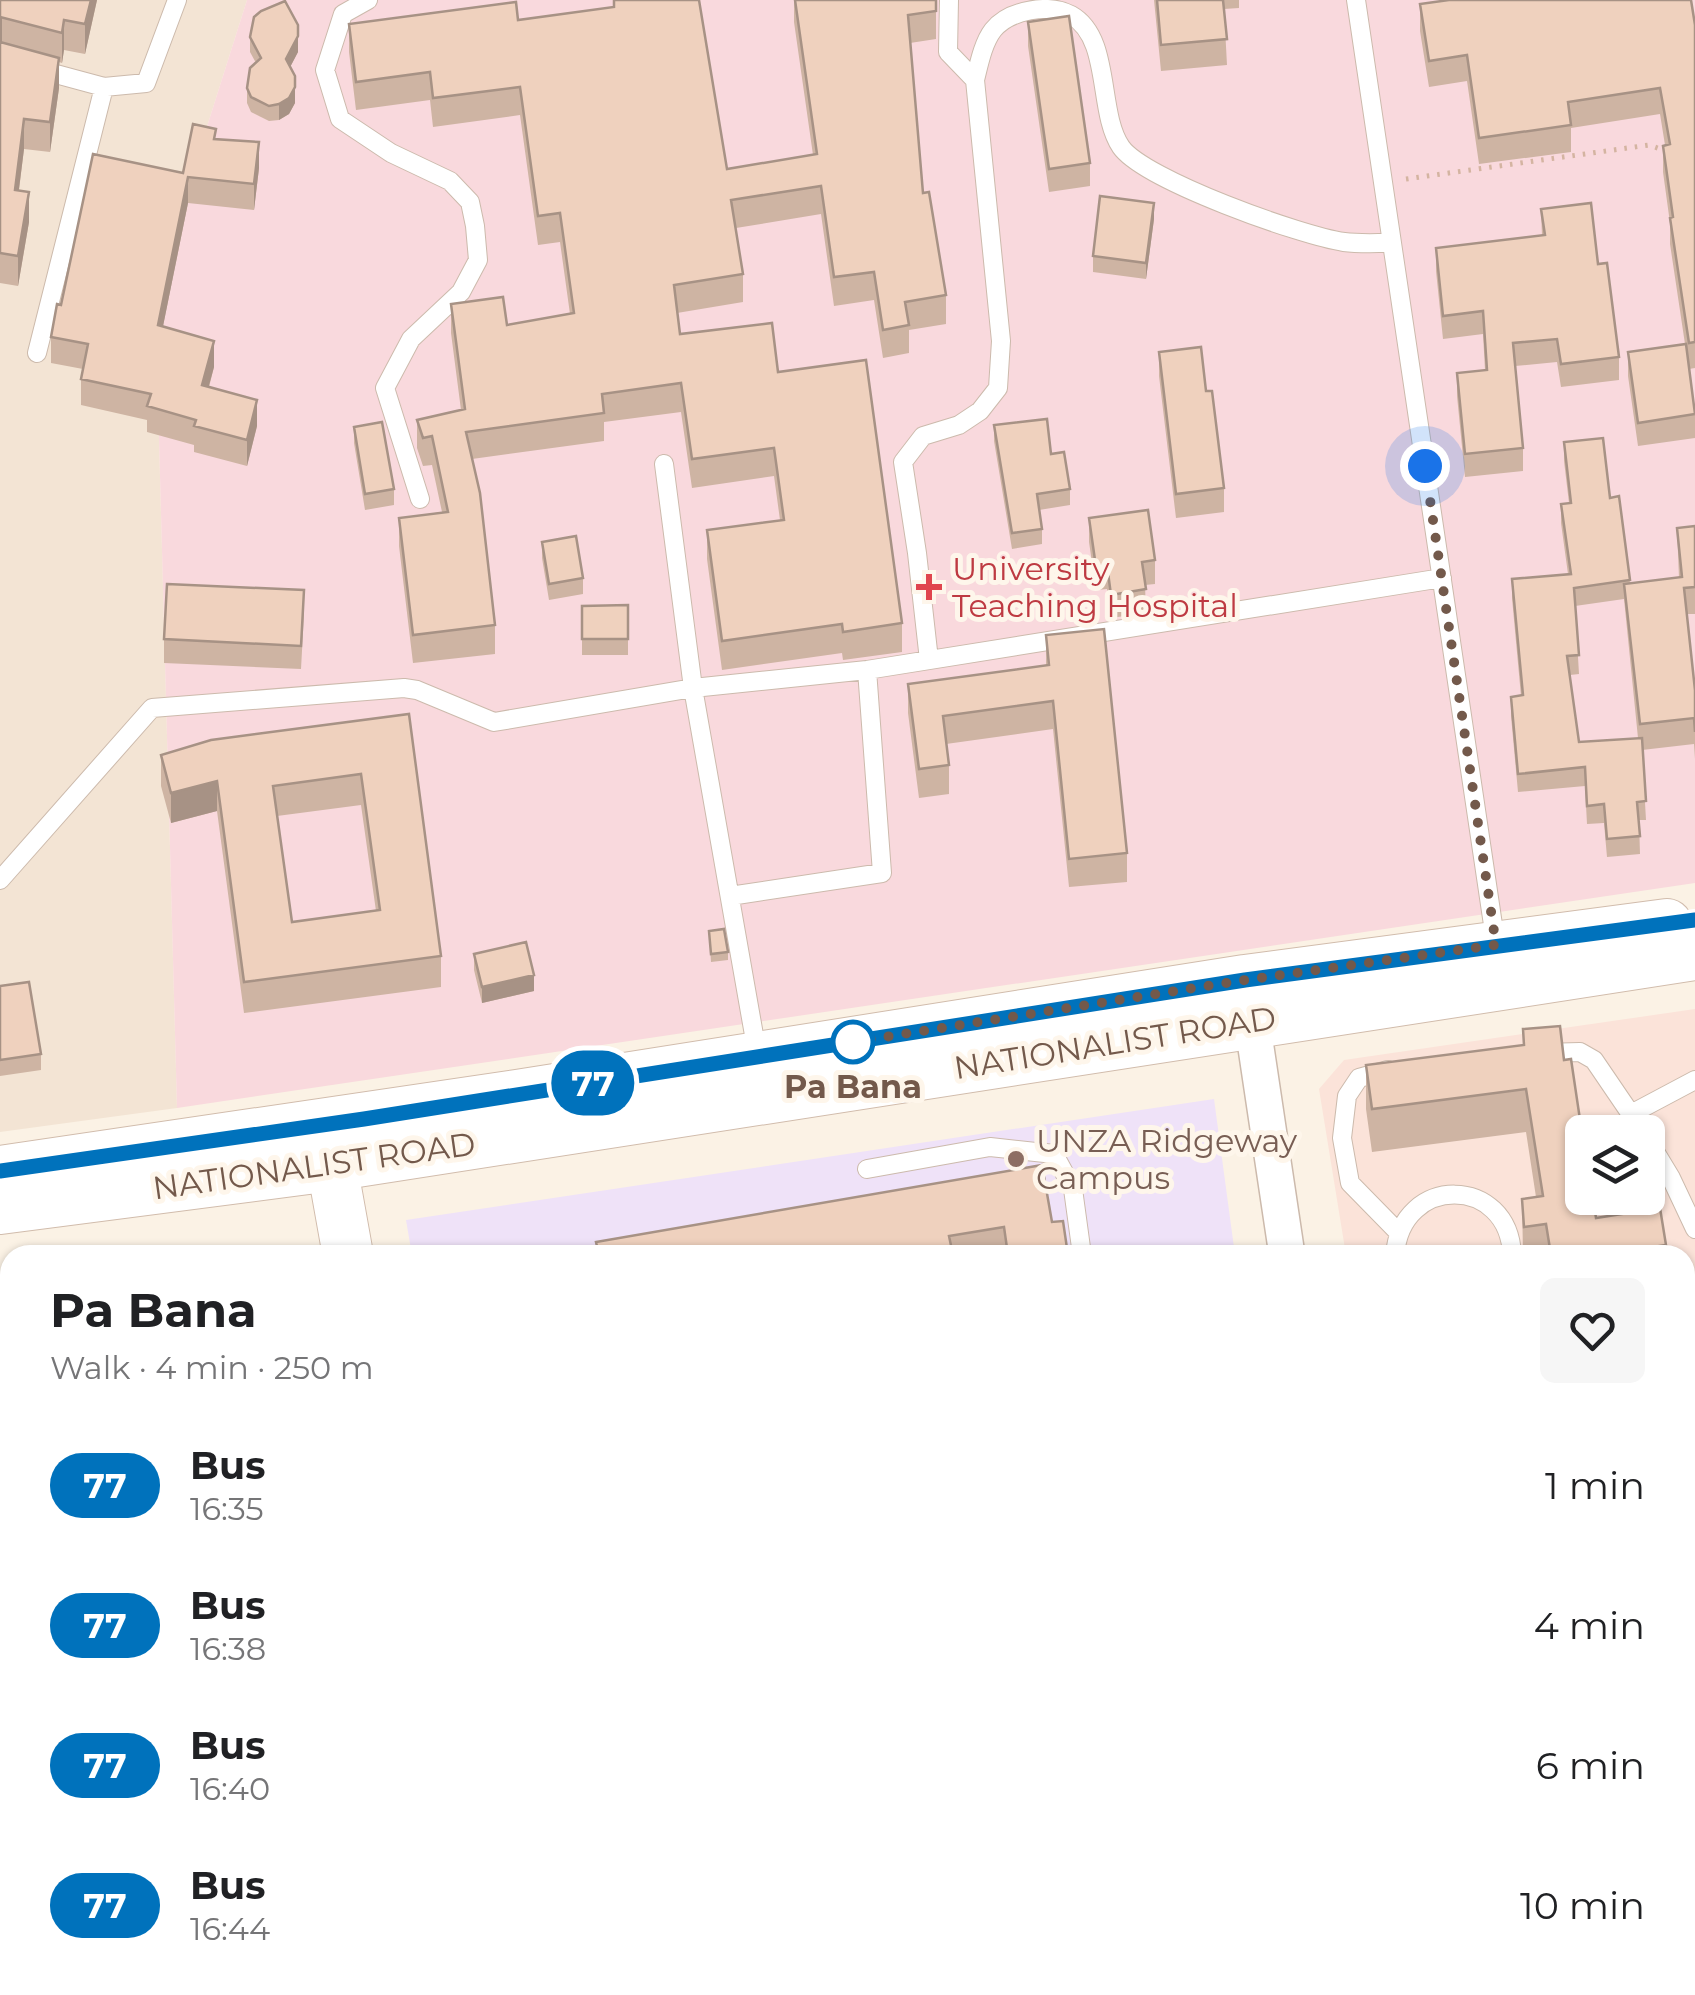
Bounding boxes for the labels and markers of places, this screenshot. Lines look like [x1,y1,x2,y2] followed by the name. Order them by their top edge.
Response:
[952,549,1238,625] place label: University Teaching Hospital
[916,574,942,600] marker: University Teaching Hospital
[832,1021,874,1063] marker: Pa Bana
[784,1067,922,1106] place label: Pa Bana
[1036,1121,1298,1197] place label: UNZA Ridgeway Campus
[1005,1148,1027,1170] marker: UNZA Ridgeway Campus

